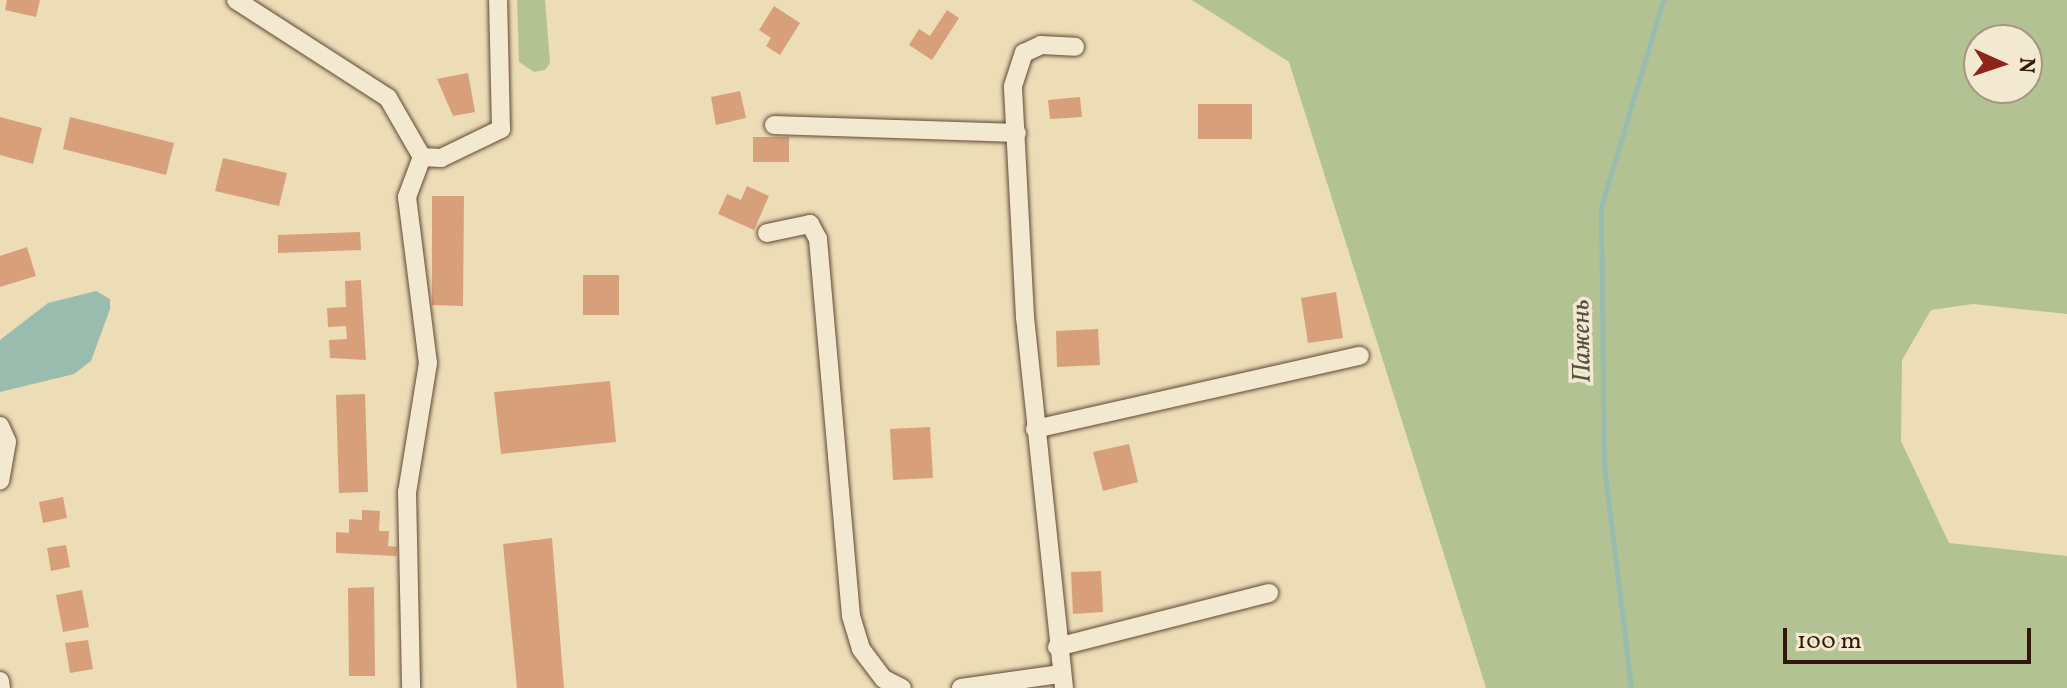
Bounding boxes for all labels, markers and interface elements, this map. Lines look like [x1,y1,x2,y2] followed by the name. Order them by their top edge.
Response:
[1963,24,2043,104] north arrow
[2010,56,2041,74] text: N
[1567,299,1599,383] water label: Пажень
[1787,612,2035,662] scale bar
[1797,625,1862,659] text: 100 m

